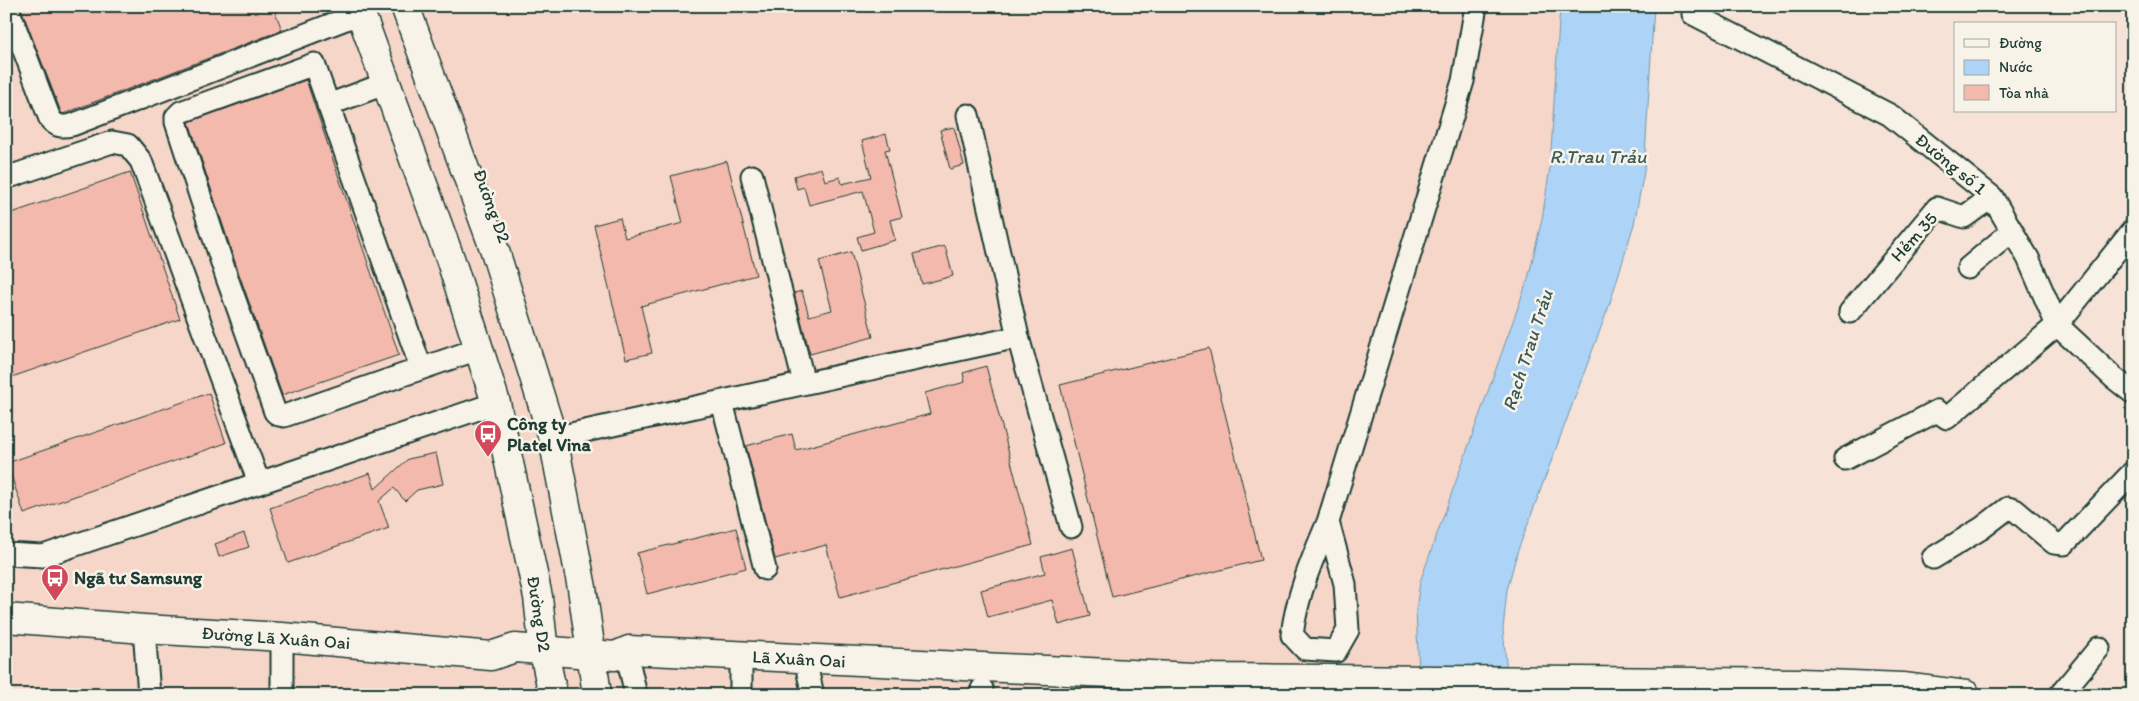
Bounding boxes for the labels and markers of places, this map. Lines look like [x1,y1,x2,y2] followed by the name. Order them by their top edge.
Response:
[507,413,592,456] place label: Công ty Platel Vina
[473,419,503,458] bus stop icon: Công ty Platel Vina
[40,563,70,602] bus stop icon: Ngã tư Samsung
[74,567,203,589] place label: Ngã tư Samsung

